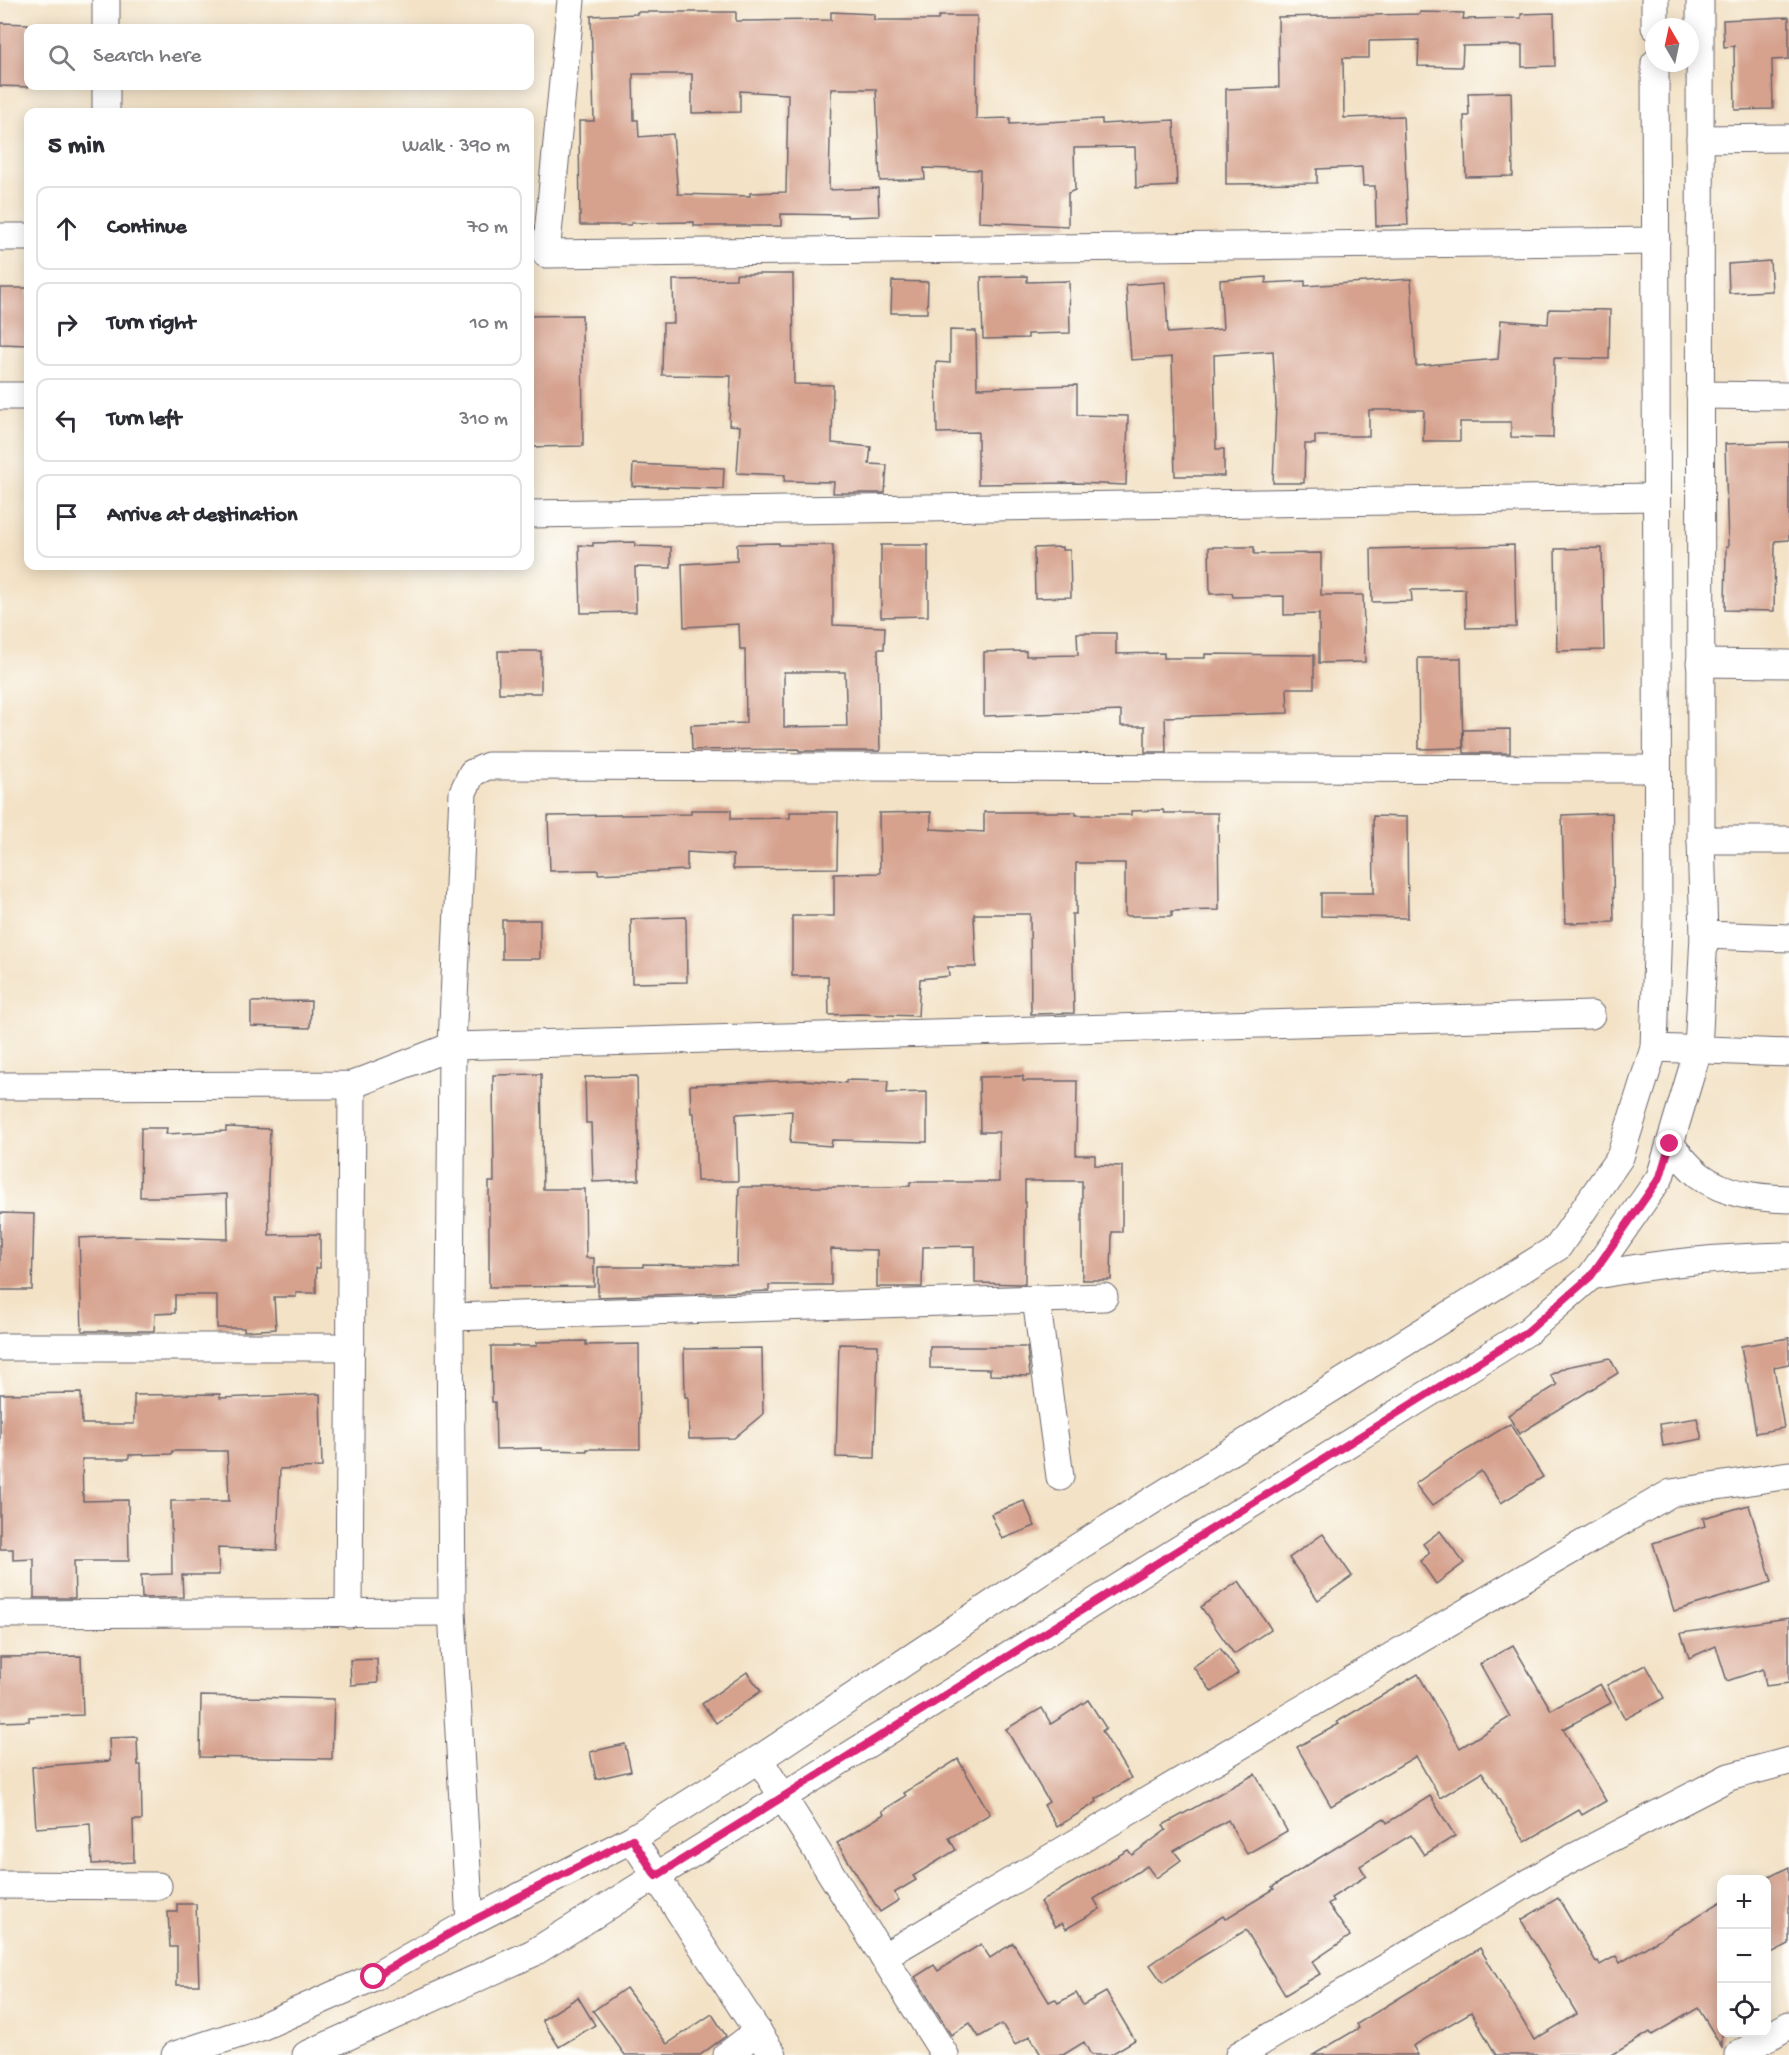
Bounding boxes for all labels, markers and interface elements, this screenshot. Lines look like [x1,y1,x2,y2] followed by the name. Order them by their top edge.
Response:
[1645,18,1699,72] north arrow
[24,24,534,90] search box
[45,41,78,74] icon: search
[93,44,201,70] text: Search here
[48,132,104,163] text: 5 min
[402,136,510,159] text: Walk · 390 m
[50,212,83,245] icon: ahead
[107,215,187,241] text: Continue
[467,217,508,240] text: 70 m
[50,308,83,341] icon: right
[107,311,195,337] text: Turn right
[470,313,508,336] text: 10 m
[50,404,83,437] icon: left
[107,407,181,433] text: Turn left
[459,409,508,432] text: 310 m
[50,500,83,533] icon: arrive
[107,503,297,529] text: Arrive at destination
[1656,1130,1682,1156] route end
[1717,1875,1771,2037] map controls
[1717,1875,1771,1929] button: +
[1717,1929,1771,1983] button: −
[360,1963,386,1989] route start
[1717,1983,1771,2037] button: locate

